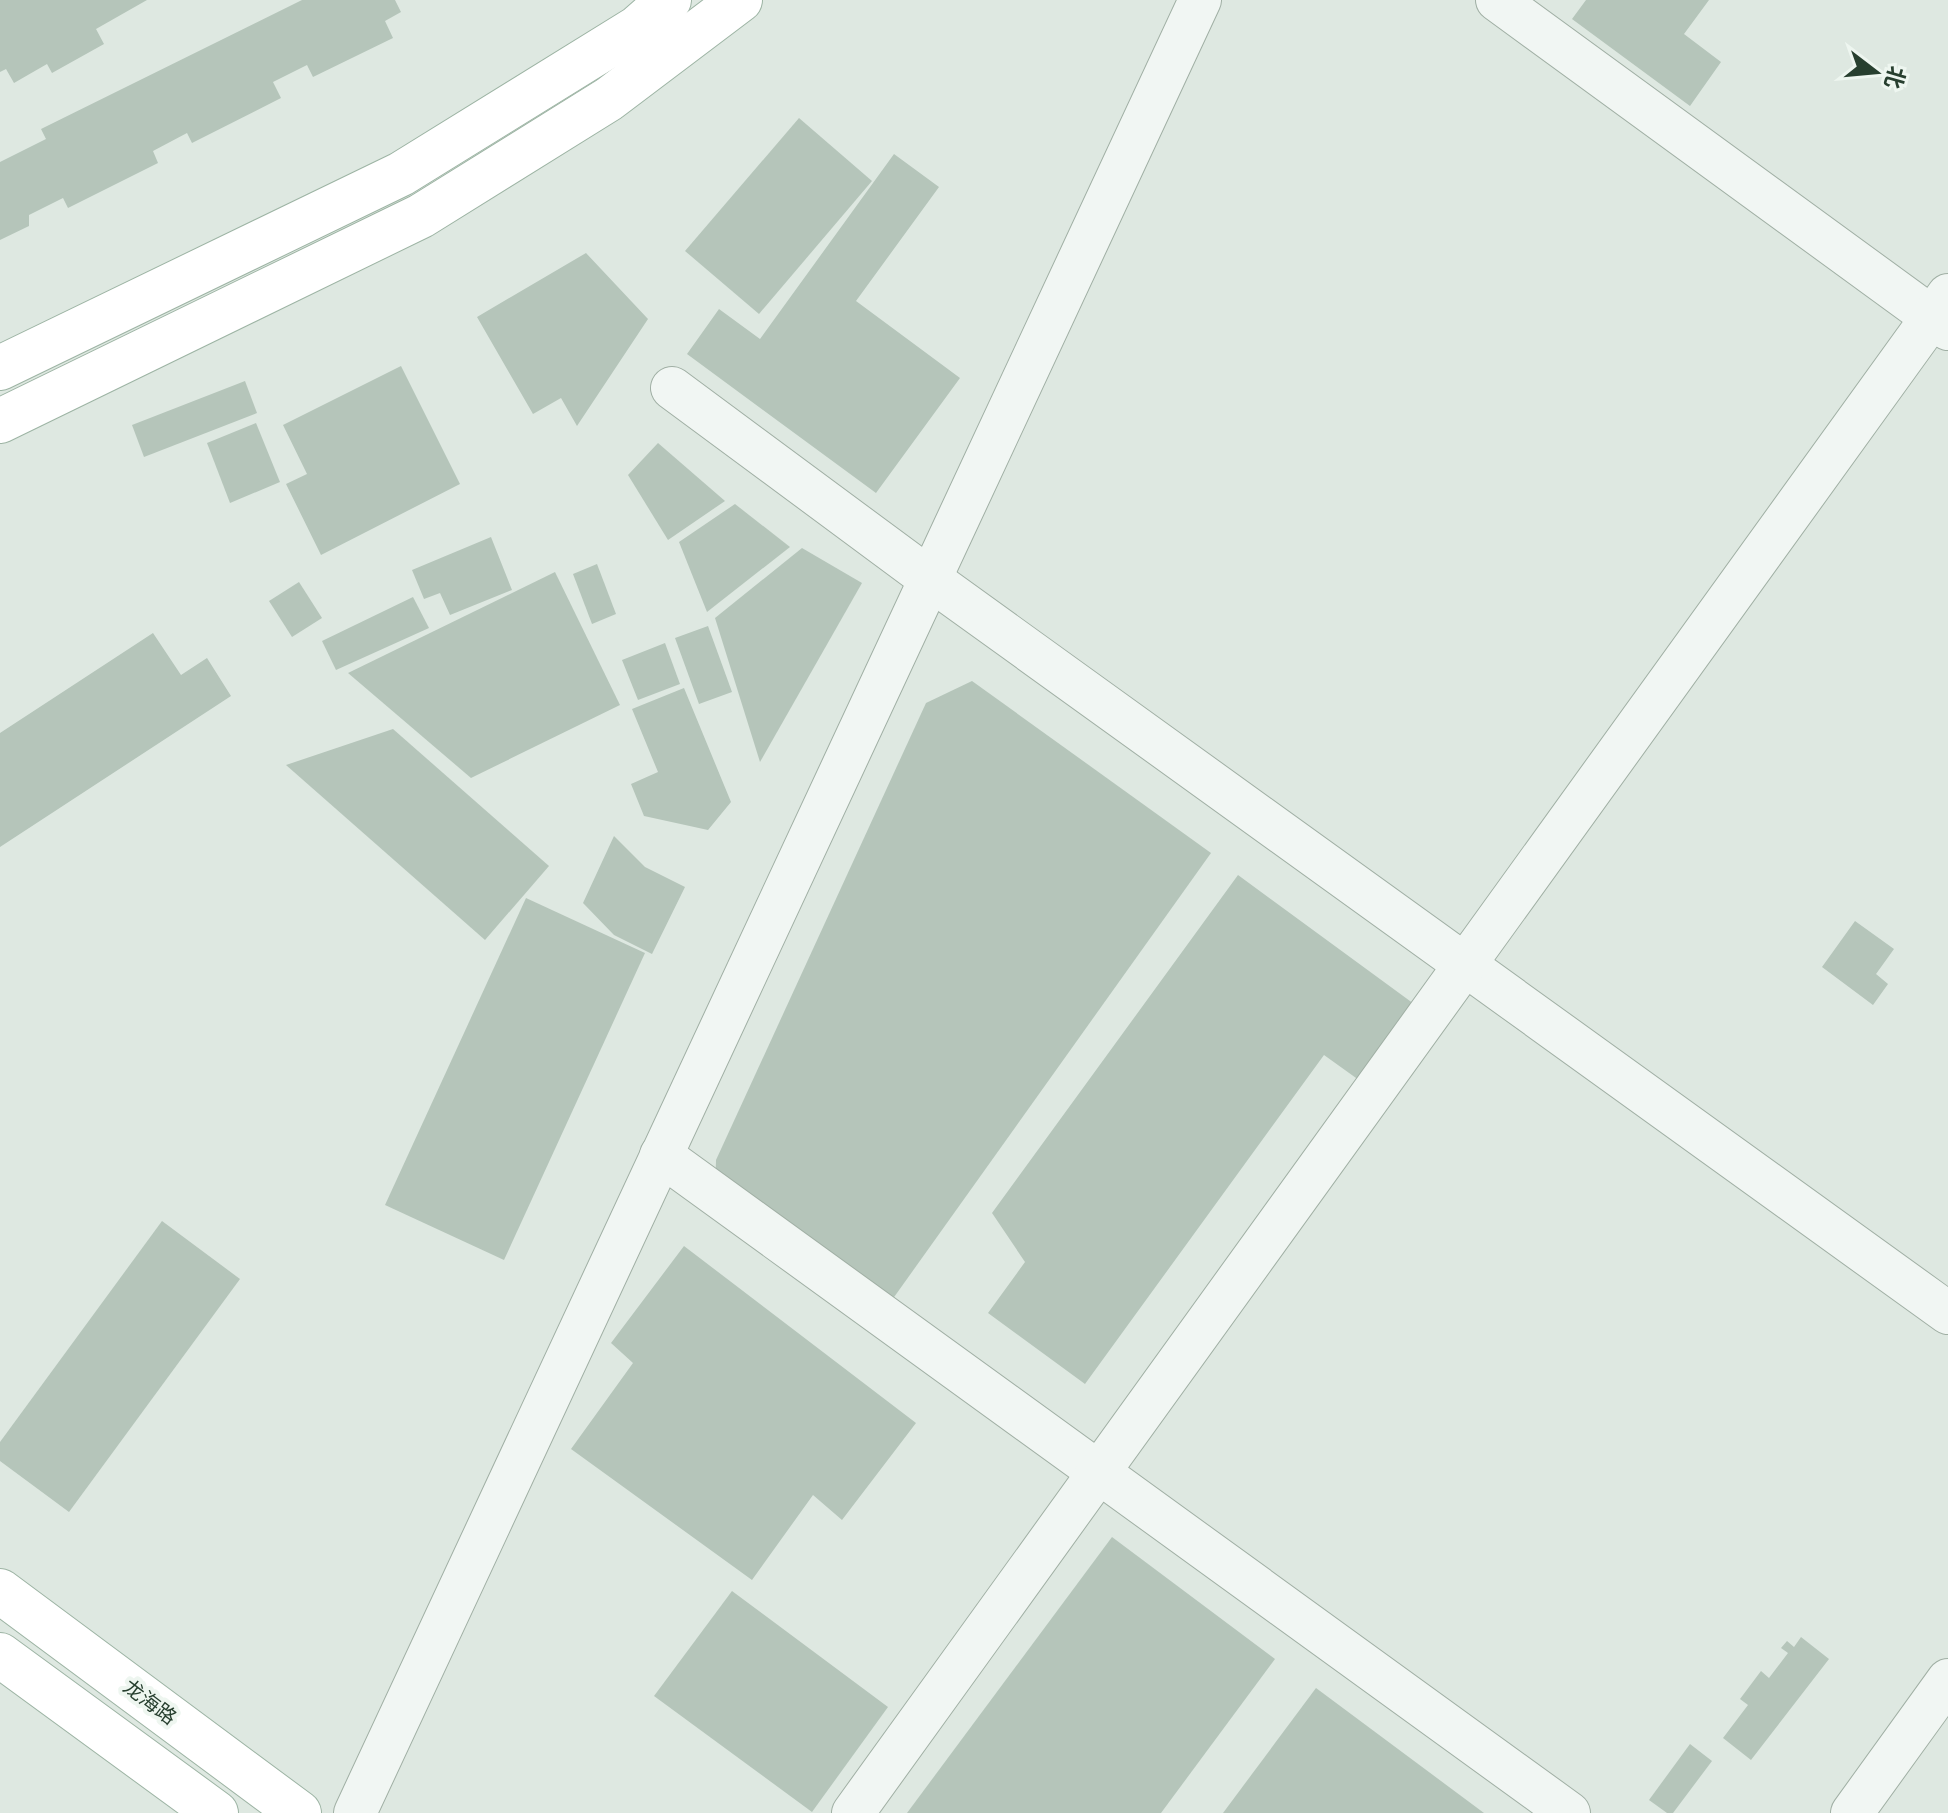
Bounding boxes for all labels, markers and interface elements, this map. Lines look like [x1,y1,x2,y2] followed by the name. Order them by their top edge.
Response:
[1836,32,1916,112] north arrow
[1879,63,1912,92] text: 北
[118,1674,182,1730] street label: 龙海路

